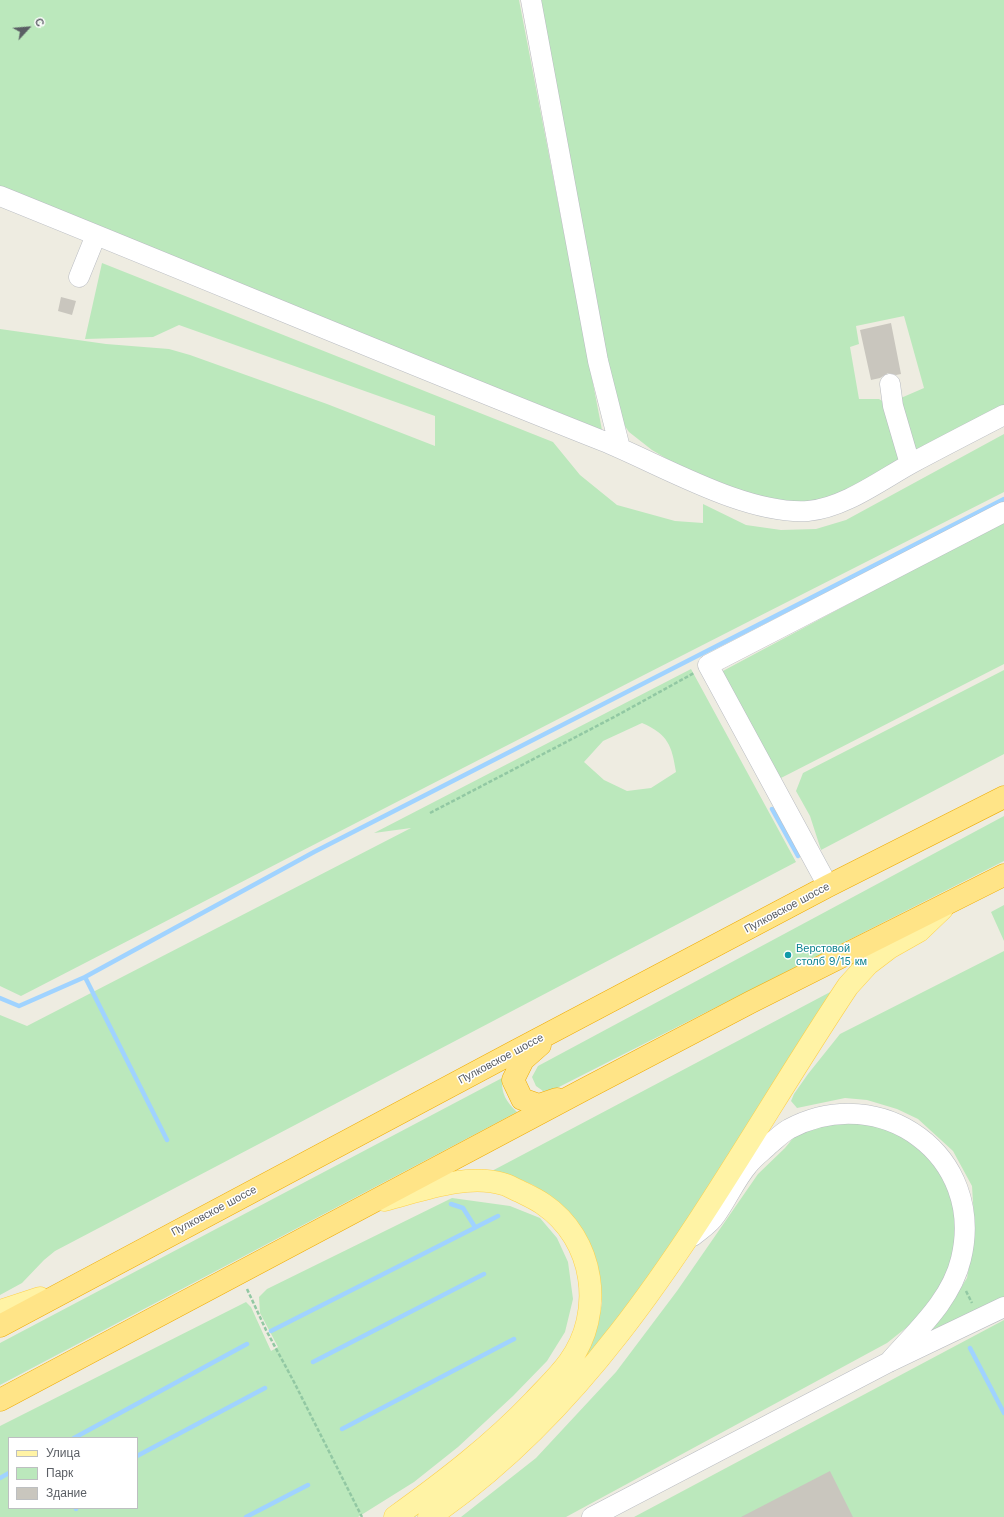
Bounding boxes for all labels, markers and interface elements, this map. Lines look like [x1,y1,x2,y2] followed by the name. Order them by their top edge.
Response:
[8,8,48,48] north arrow
[32,16,47,29] text: С
[742,880,832,936] street label: Пулковское шоссе
[796,942,867,968] place label: Верстовой столб 9/15 км
[783,950,793,960] marker: Верстовой столб 9/15 км
[456,1031,546,1087] street label: Пулковское шоссе
[169,1183,259,1239] street label: Пулковское шоссе
[8,1437,138,1509] legend
[46,1446,80,1460] text: Улица
[46,1466,73,1480] text: Парк
[46,1486,87,1500] text: Здание

